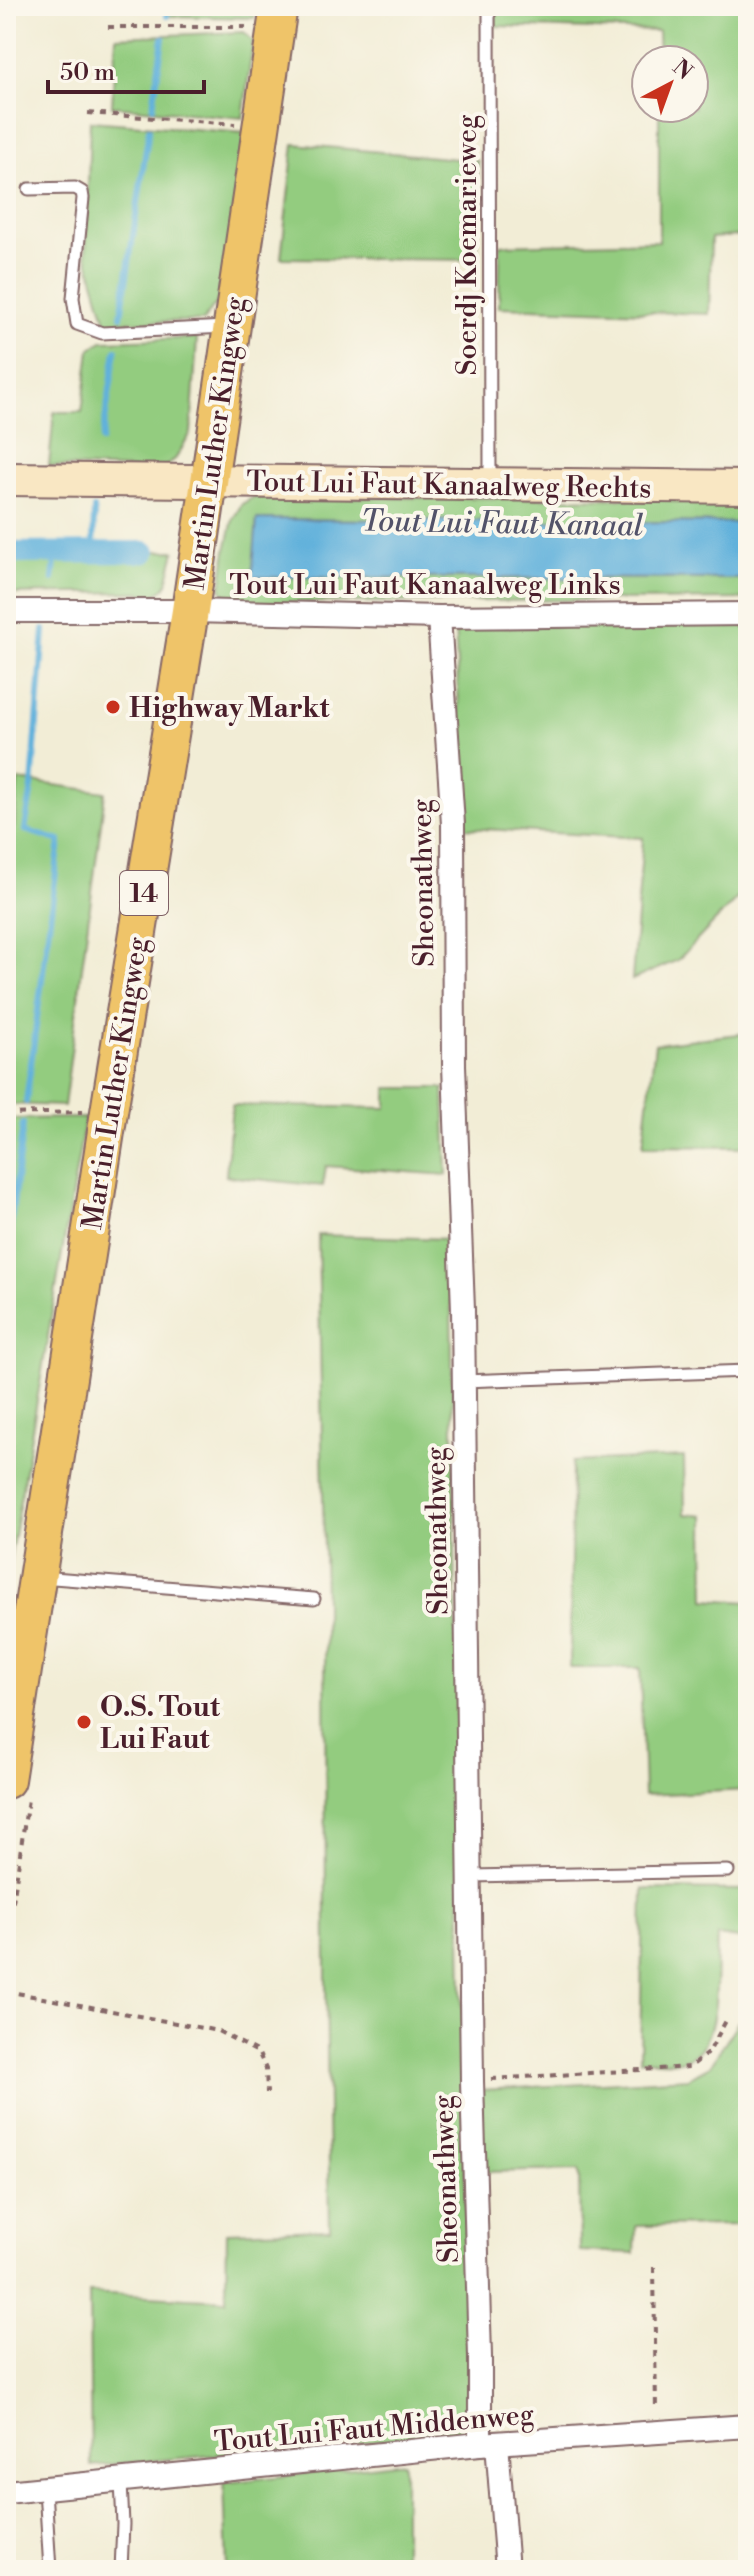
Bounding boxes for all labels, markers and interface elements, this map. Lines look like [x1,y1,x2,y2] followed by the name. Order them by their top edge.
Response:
[48,44,204,94] scale bar
[630,44,710,124] north arrow
[667,54,698,86] text: N
[60,58,115,88] text: 50 m
[450,114,485,376] street label: Soerdj Koemarieweg
[178,294,253,592] street label: Martin Luther Kingweg
[246,464,652,507] street label: Tout Lui Faut Kanaalweg Rechts
[361,503,644,545] water label: Tout Lui Faut Kanaal
[229,568,621,603] street label: Tout Lui Faut Kanaalweg Links
[129,691,331,726] place label: Highway Markt
[104,698,122,716] marker: Highway Markt
[405,798,442,967] street label: Sheonathweg
[120,871,168,915] road number: 14
[75,934,156,1232] street label: Martin Luther Kingweg
[419,1446,456,1615] street label: Sheonathweg
[100,1690,221,1757] place label: O.S. Tout Lui Faut
[75,1713,93,1731] marker: O.S. Tout Lui Faut
[426,2094,467,2264] street label: Sheonathweg
[213,2397,536,2460] street label: Tout Lui Faut Middenweg

